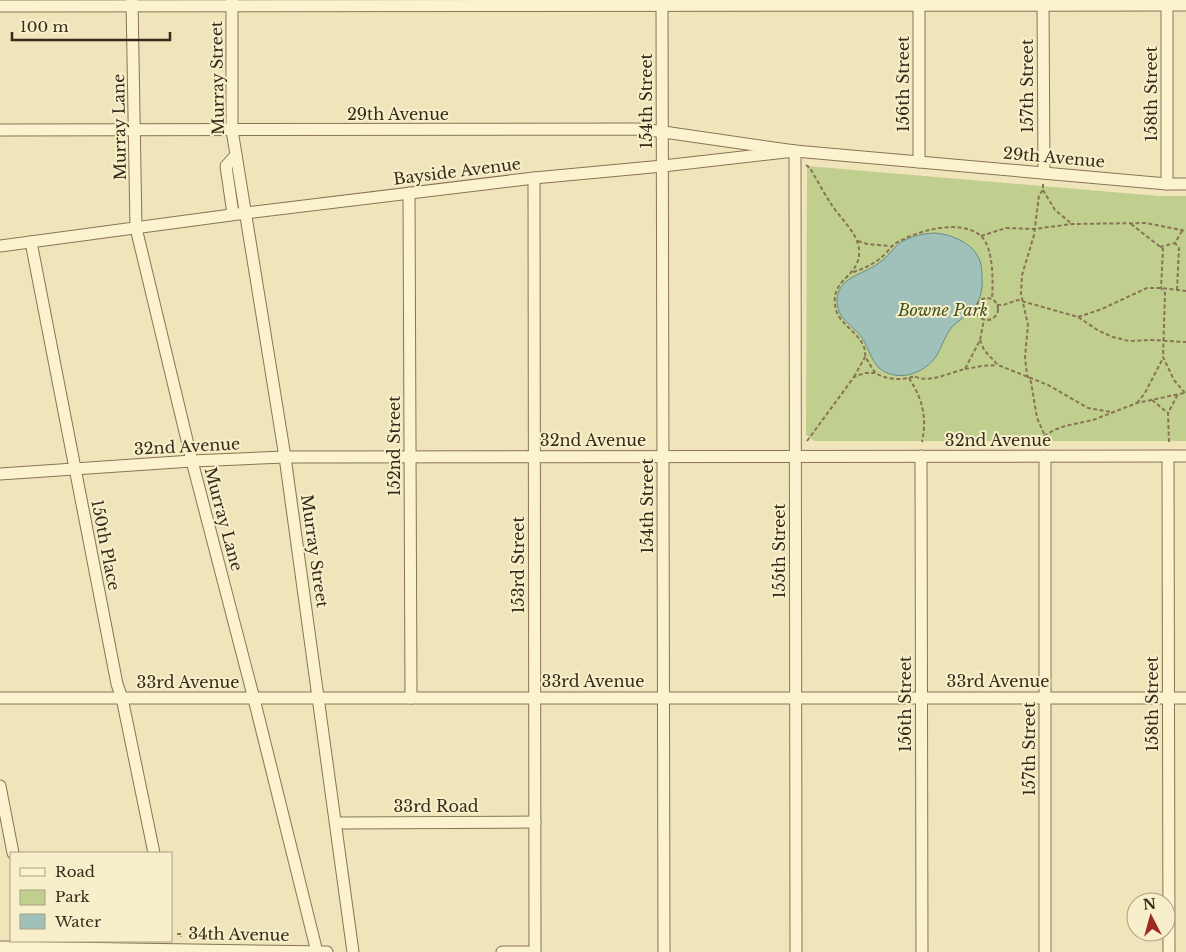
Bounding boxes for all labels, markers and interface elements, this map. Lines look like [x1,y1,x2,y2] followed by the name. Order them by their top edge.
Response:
[12,10,170,42] scale bar
[20,17,69,36] text: 100 m
[206,21,228,135] street label: Murray Street
[893,36,913,132] street label: 156th Street
[1017,39,1037,133] street label: 157th Street
[1141,46,1161,142] street label: 158th Street
[636,53,656,149] street label: 154th Street
[108,74,130,180] street label: Murray Lane
[347,104,449,124] street label: 29th Avenue
[1002,143,1106,171] street label: 29th Avenue
[392,153,522,189] street label: Bayside Avenue
[897,300,988,320] park label: Bowne Park
[384,396,404,496] street label: 152nd Street
[540,430,646,450] street label: 32nd Avenue
[945,430,1051,450] street label: 32nd Avenue
[133,433,241,459] street label: 32nd Avenue
[637,458,657,554] street label: 154th Street
[201,465,247,573] street label: Murray Lane
[297,493,333,609] street label: Murray Street
[87,498,125,592] street label: 150th Place
[769,503,789,599] street label: 155th Street
[508,516,528,614] street label: 153rd Street
[895,656,915,752] street label: 156th Street
[1142,656,1162,752] street label: 158th Street
[542,671,644,691] street label: 33rd Avenue
[947,671,1049,691] street label: 33rd Avenue
[137,672,239,692] street label: 33rd Avenue
[1019,702,1039,796] street label: 157th Street
[393,796,479,816] street label: 33rd Road
[10,852,172,942] legend
[55,862,95,881] text: Road
[55,887,91,906] text: Park
[1126,892,1176,942] north arrow
[1142,894,1157,914] text: N
[54,912,102,931] text: Water
[188,923,290,945] street label: 34th Avenue

